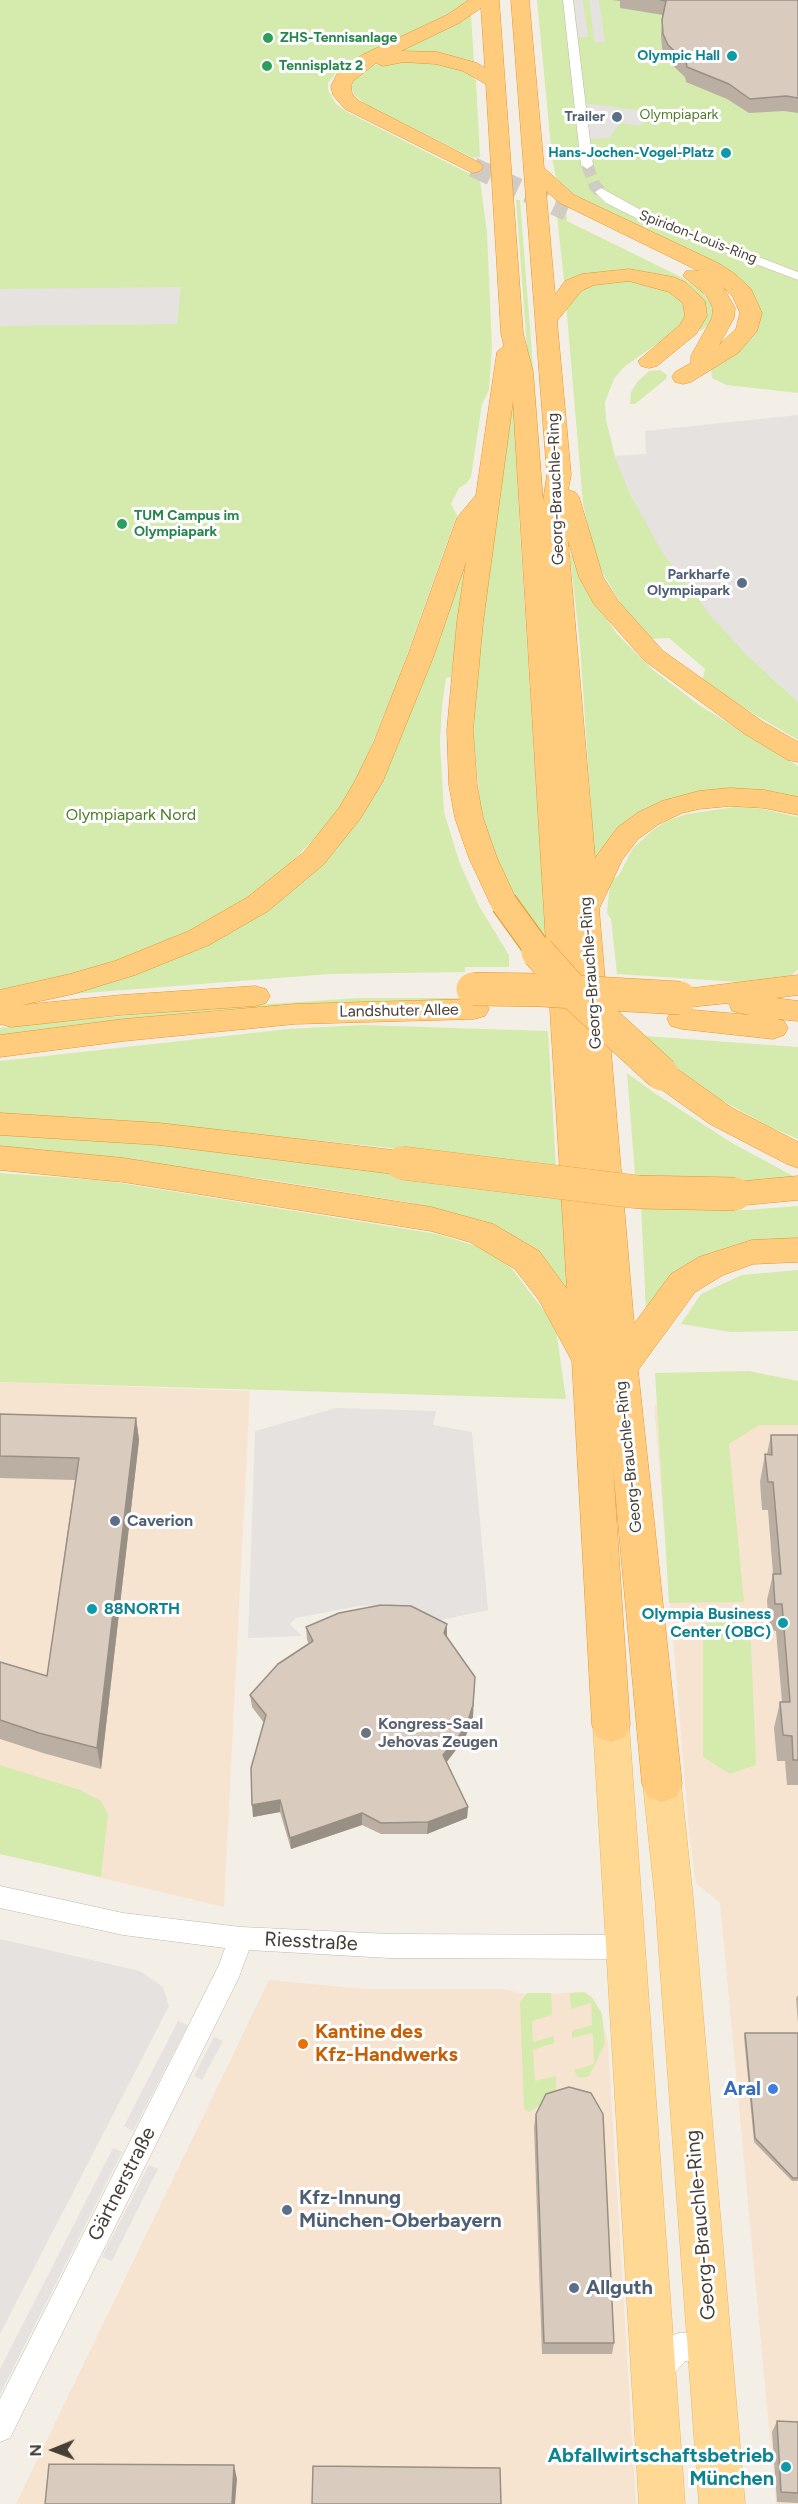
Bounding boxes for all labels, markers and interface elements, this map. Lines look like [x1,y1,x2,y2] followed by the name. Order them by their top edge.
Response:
[280,30,397,46] place label: ZHS-Tennisanlage
[261,31,275,45] marker: ZHS-Tennisanlage
[637,48,720,64] place label: Olympic Hall
[725,49,739,63] marker: Olympic Hall
[279,58,363,74] place label: Tennisplatz 2
[260,59,274,73] marker: Tennisplatz 2
[640,107,718,123] park label: Olympiapark
[564,109,605,125] place label: Trailer
[610,110,624,124] marker: Trailer
[548,145,714,161] place label: Hans-Jochen-Vogel-Platz
[719,146,733,160] marker: Hans-Jochen-Vogel-Platz
[637,207,759,267] street label: Spiridon-Louis-Ring
[544,412,568,566] street label: Georg-Brauchle-Ring
[134,508,239,540] place label: TUM Campus im Olympiapark
[115,517,129,531] marker: TUM Campus im Olympiapark
[647,567,730,600] place label: Parkharfe Olympiapark
[735,576,749,590] marker: Parkharfe Olympiapark
[66,805,196,825] park label: Olympiapark Nord
[576,896,606,1050] street label: Georg-Brauchle-Ring
[339,1000,459,1022] street label: Landshuter Allee
[611,1380,647,1534] street label: Georg-Brauchle-Ring
[127,1511,193,1531] place label: Caverion
[108,1514,122,1528] marker: Caverion
[104,1599,180,1619] place label: 88NORTH
[85,1602,99,1616] marker: 88NORTH
[642,1604,771,1642] place label: Olympia Business Center (OBC)
[776,1616,790,1630] marker: Olympia Business Center (OBC)
[378,1714,498,1752] place label: Kongress-Saal Jehovas Zeugen
[359,1726,373,1740] marker: Kongress-Saal Jehovas Zeugen
[264,1928,358,1956] street label: Riesstraße
[315,2020,458,2067] place label: Kantine des Kfz-Handwerks
[296,2037,310,2051] marker: Kantine des Kfz-Handwerks
[724,2077,761,2101] place label: Aral
[766,2082,780,2096] marker: Aral
[83,2123,161,2245] street label: Gärtnerstraße
[681,2129,721,2321] street label: Georg-Brauchle-Ring
[299,2186,502,2233] place label: Kfz-Innung München-Oberbayern
[280,2203,294,2217] marker: Kfz-Innung München-Oberbayern
[586,2276,653,2300] place label: Allguth
[567,2281,581,2295] marker: Allguth
[24,2420,84,2480] north arrow
[26,2444,45,2457] text: N
[548,2444,774,2491] place label: Abfallwirtschaftsbetrieb München
[779,2460,793,2474] marker: Abfallwirtschaftsbetrieb München

